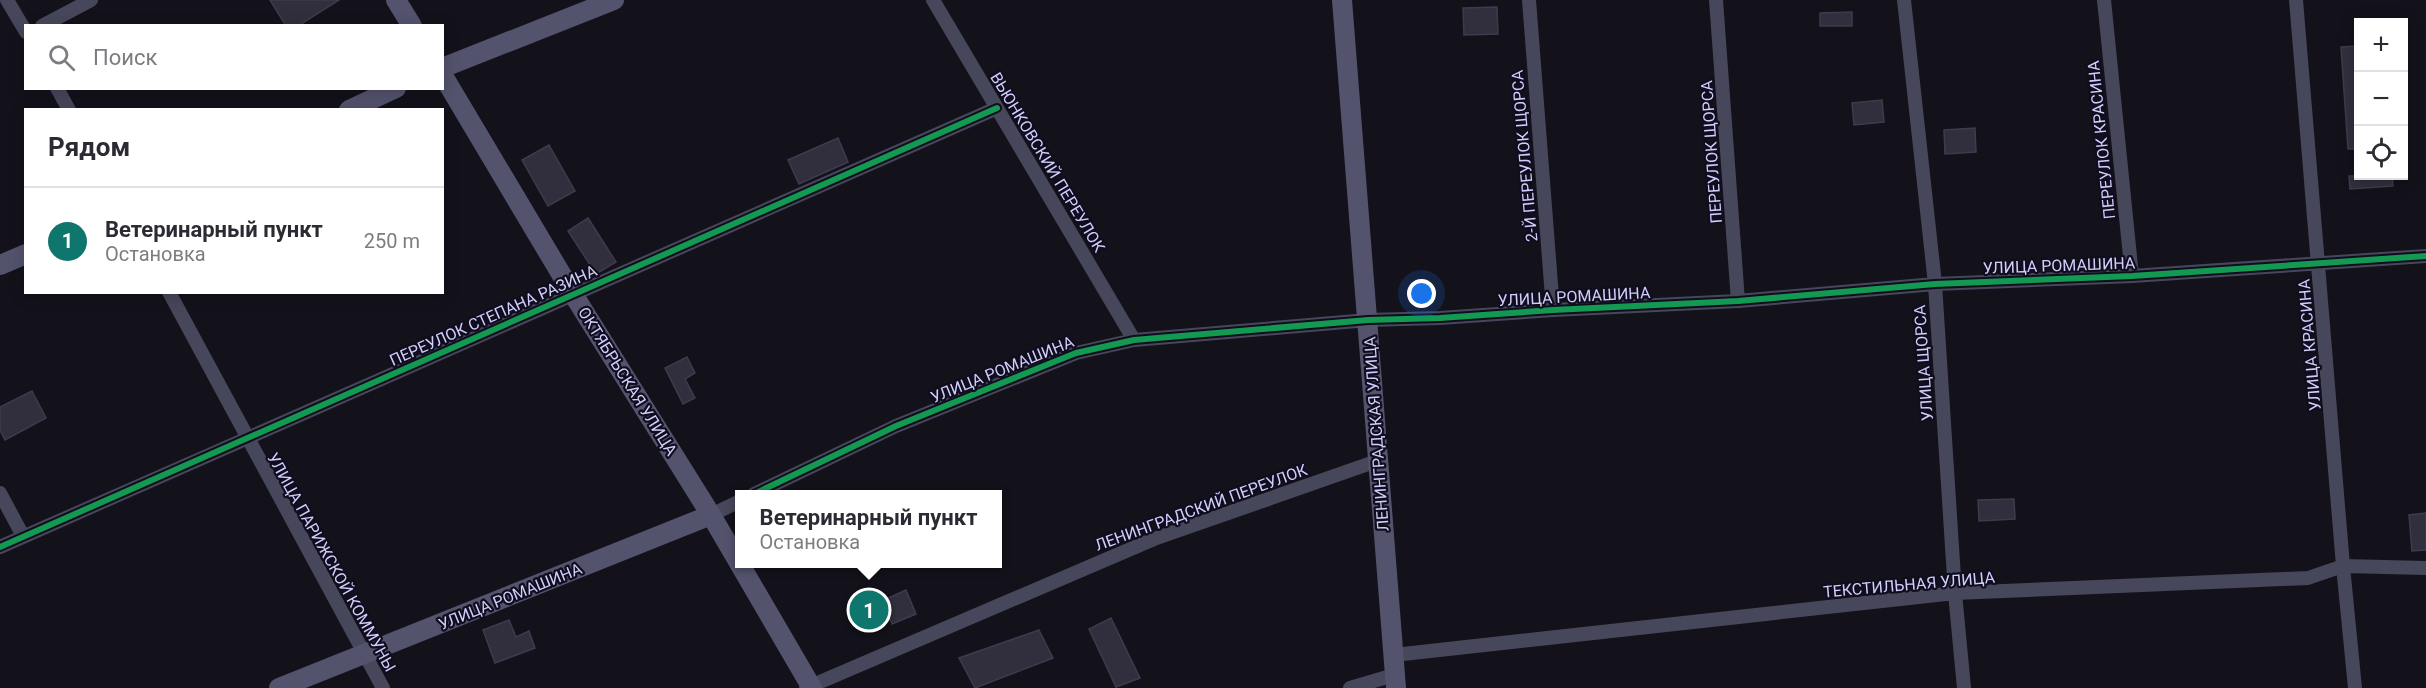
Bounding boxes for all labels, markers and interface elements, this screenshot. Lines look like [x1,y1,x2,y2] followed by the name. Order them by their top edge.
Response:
[2354,18,2408,180] map controls
[2354,18,2408,72] button: +
[24,24,444,90] search box
[45,41,78,74] icon: search
[93,45,157,70] text: Поиск
[2084,59,2119,220] street label: ПЕРЕУЛОК КРАСИНА
[986,69,1109,256] street label: ВЬЮНКОВСКИЙ ПЕРЕУЛОК
[1507,69,1541,243] street label: 2-Й ПЕРЕУЛОК ЩОРСА
[2354,72,2408,126] button: −
[1697,79,1726,224] street label: ПЕРЕУЛОК ЩОРСА
[2354,126,2408,180] button: locate
[48,132,130,162] text: Рядом
[105,217,323,242] text: Ветеринарный пункт
[62,229,73,253] text: 1
[364,229,420,253] text: 250 m
[105,242,206,266] text: Остановка
[1982,253,2136,278] street label: УЛИЦА РОМАШИНА
[387,261,600,370] street label: ПЕРЕУЛОК СТЕПАНА РАЗИНА
[2294,278,2325,412] street label: УЛИЦА КРАСИНА
[1407,279,1436,308] your location
[1497,283,1651,310] street label: УЛИЦА РОМАШИНА
[574,304,681,459] street label: ОКТЯБРЬСКАЯ УЛИЦА
[1910,304,1937,422] street label: УЛИЦА ЩОРСА
[928,332,1077,407] street label: УЛИЦА РОМАШИНА
[1360,336,1393,532] street label: ЛЕНИНГРАДСКАЯ УЛИЦА
[263,449,400,675] street label: УЛИЦА ПАРИЖСКОЙ КОММУНЫ
[1092,460,1311,555] street label: ЛЕНИНГРАДСКИЙ ПЕРЕУЛОК
[735,490,1002,568] popup
[760,505,977,530] text: Ветеринарный пункт
[760,530,860,554] text: Остановка
[436,559,585,634] street label: УЛИЦА РОМАШИНА
[1822,567,1996,601] street label: ТЕКСТИЛЬНАЯ УЛИЦА
[850,588,888,632] pin: 1

